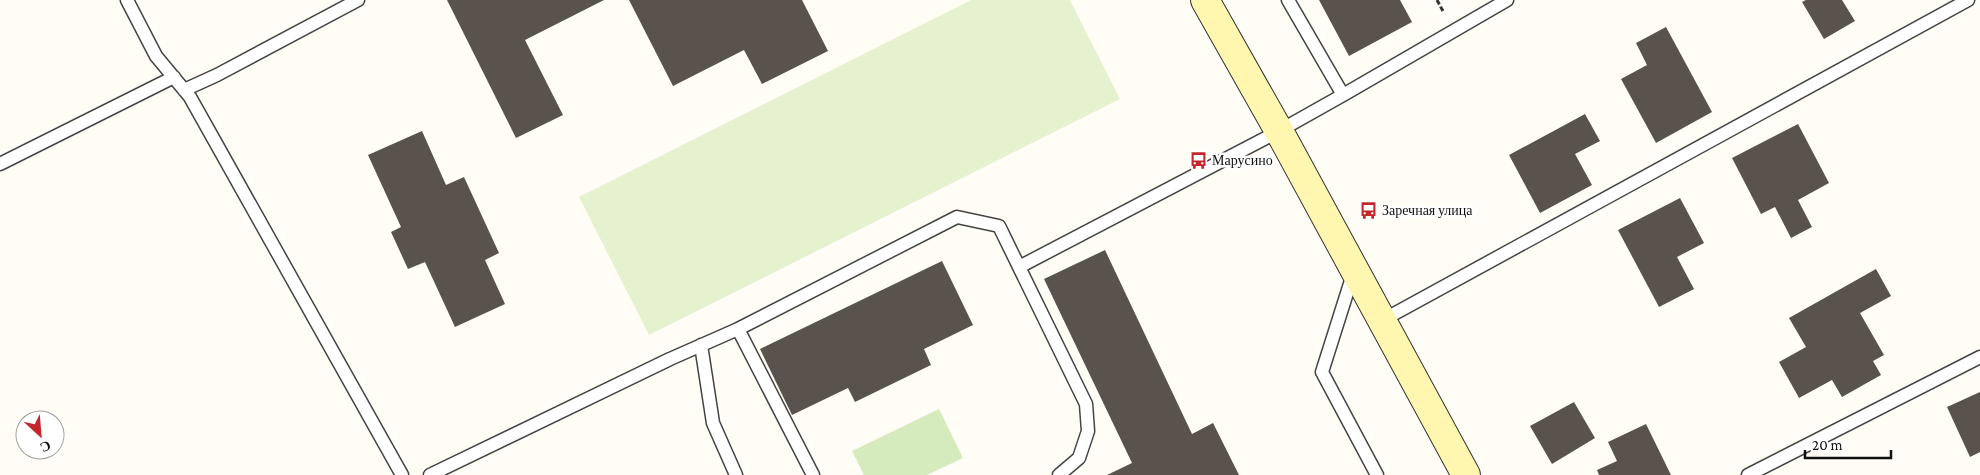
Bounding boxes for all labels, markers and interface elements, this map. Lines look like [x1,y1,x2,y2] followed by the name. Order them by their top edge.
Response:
[1188,150,1208,170] bus stop icon: Марусино
[1212,152,1273,168] place label: Марусино
[1358,200,1378,220] bus stop icon: Заречная улица
[1382,202,1473,218] place label: Заречная улица
[15,410,65,460] north arrow
[1805,428,1891,460] scale bar
[38,437,54,456] text: С
[1812,437,1843,453] text: 20 m

